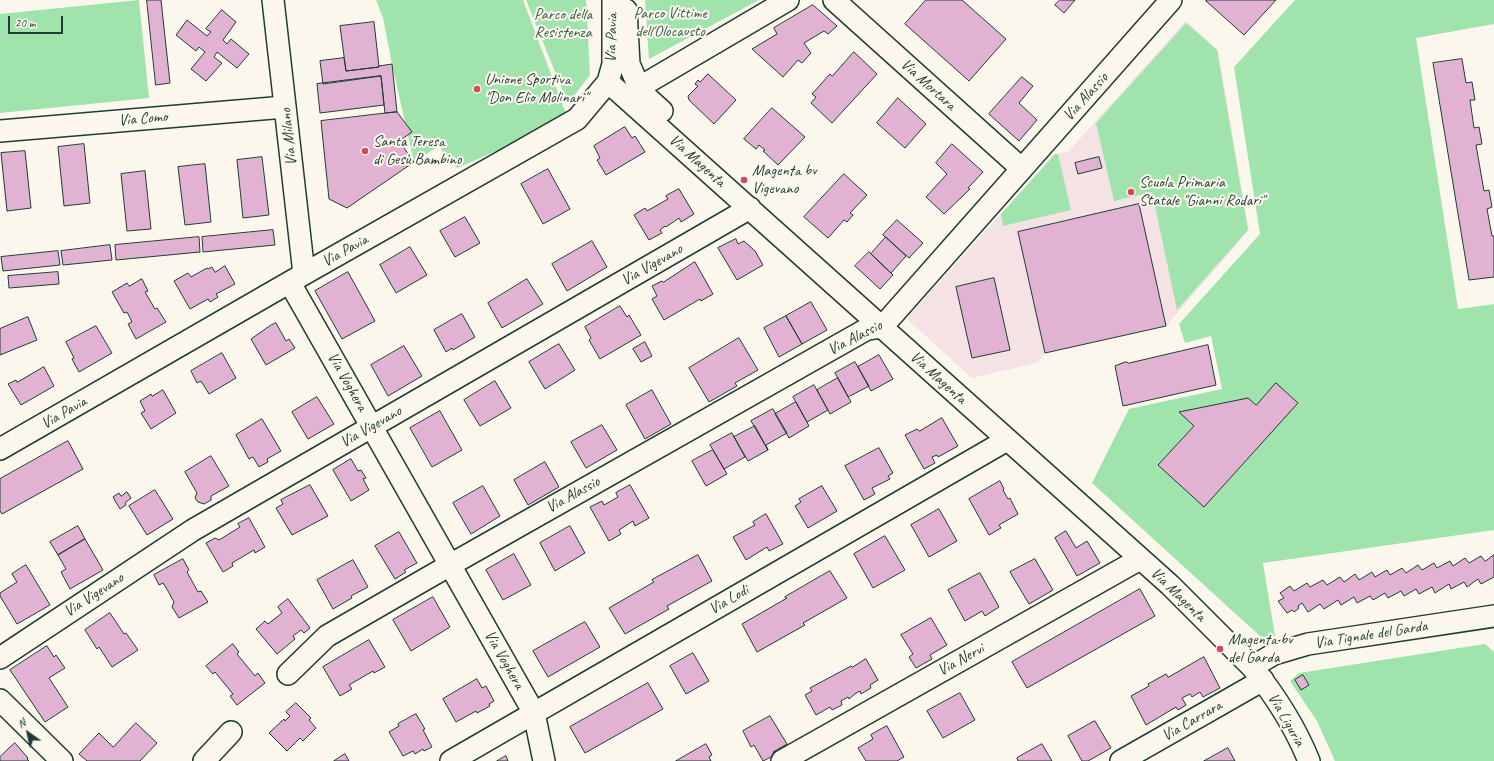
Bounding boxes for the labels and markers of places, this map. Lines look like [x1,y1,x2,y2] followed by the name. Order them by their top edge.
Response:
[485,70,588,108] place label: Unione Sportiva "Don Elio Molinari"
[472,84,482,94] marker: Unione Sportiva "Don Elio Molinari"
[373,132,461,170] place label: Santa Teresa di Gesù Bambino
[360,146,370,156] marker: Santa Teresa di Gesù Bambino
[752,161,817,199] place label: Magenta bv Vigevano
[1139,173,1265,211] place label: Scuola Primaria Statale "Gianni Rodari"
[739,175,749,185] marker: Magenta bv Vigevano
[1126,187,1136,197] marker: Scuola Primaria Statale "Gianni Rodari"
[1228,630,1293,668] place label: Magenta bv del Garda
[1215,644,1225,654] marker: Magenta bv del Garda

